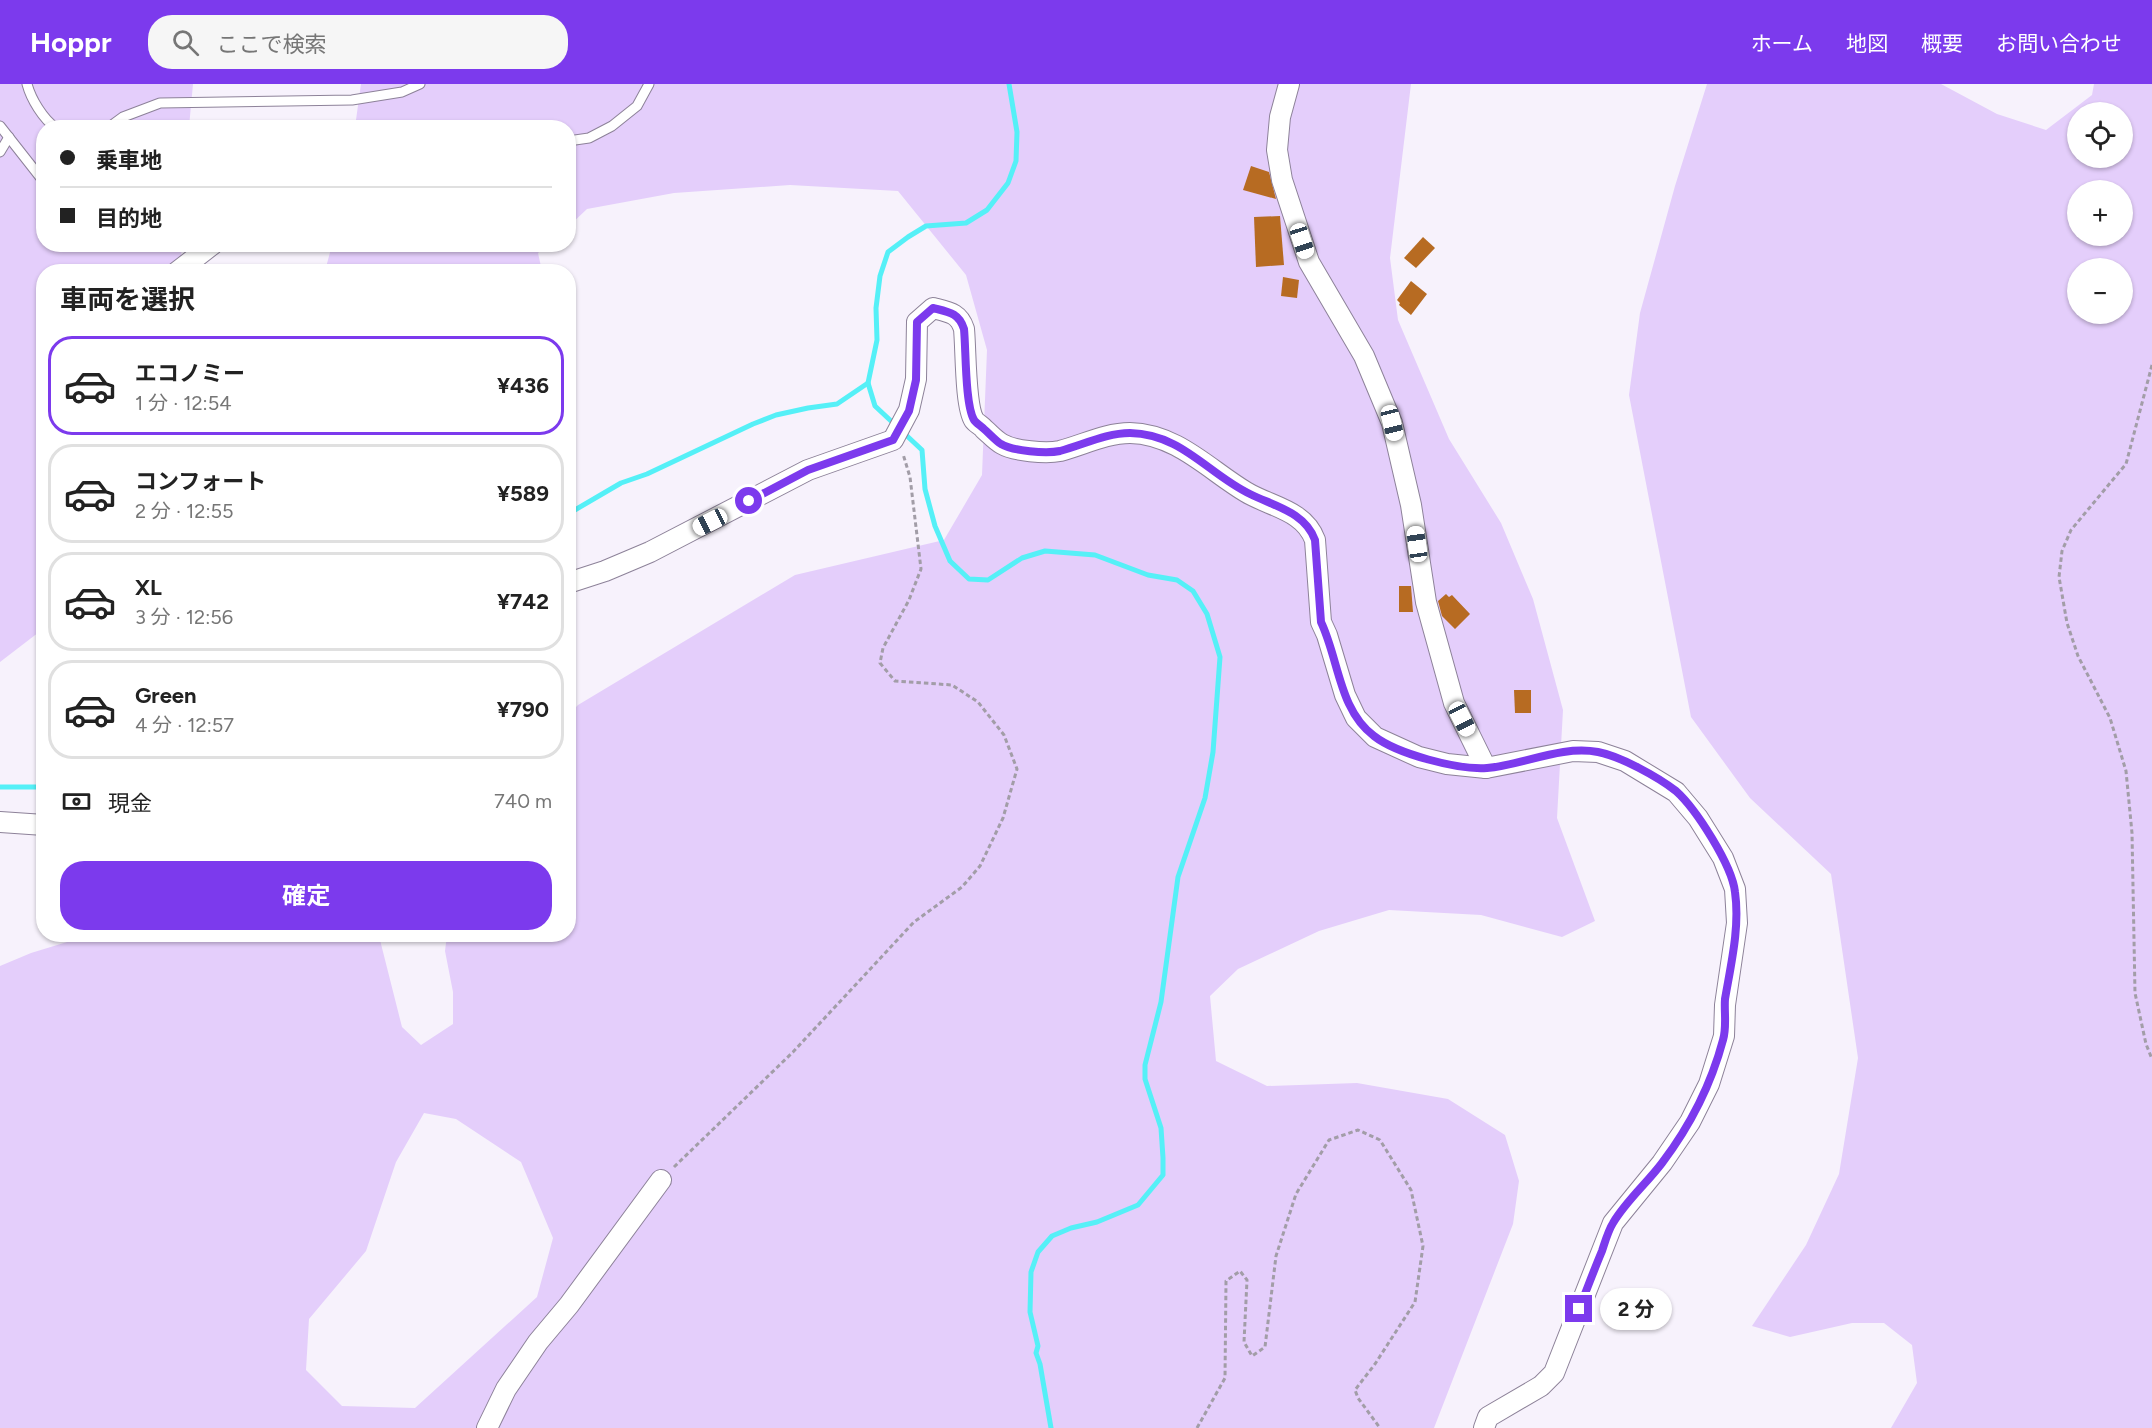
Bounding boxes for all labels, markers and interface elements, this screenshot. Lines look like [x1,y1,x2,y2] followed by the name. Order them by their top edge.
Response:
[148,15,568,69] search box
[30,25,112,59] text: Hoppr
[169,26,202,59] icon: search
[217,31,327,58] text: ここで検索
[1751,31,1813,56] text: ホーム
[1846,31,1888,56] text: 地図
[1921,31,1963,56] text: 概要
[1996,31,2122,56] text: お問い合わせ
[2067,102,2133,324] map controls
[2067,102,2133,168] button: locate
[96,147,162,174] text: 乗車地
[2067,180,2133,246] button: +
[96,205,162,232] text: 目的地
[1288,221,1316,261] car
[2067,258,2133,324] button: −
[60,283,195,316] text: 車両を選択
[63,359,117,413] icon: car
[135,360,245,387] text: エコノミー
[497,372,549,399] text: ¥436
[135,391,232,415] text: 1 分 · 12:54
[1379,403,1405,443] car
[63,467,117,521] icon: car
[135,468,266,495] text: コンフォート
[497,480,549,507] text: ¥589
[735,487,762,514] route start
[135,499,234,523] text: 2 分 · 12:55
[690,506,730,538] car
[1406,525,1428,563] car
[135,574,162,601] text: XL
[63,575,117,629] icon: car
[497,588,549,615] text: ¥742
[135,605,233,629] text: 3 分 · 12:56
[135,682,197,709] text: Green
[63,683,117,737] icon: car
[497,696,549,723] text: ¥790
[1446,699,1478,739] car
[135,713,234,737] text: 4 分 · 12:57
[60,785,93,818] icon: cash
[494,789,552,813] text: 740 m
[108,790,152,817] text: 現金
[60,861,552,930] button: 確定
[1600,1288,1672,1330] callout: 2 分
[1565,1295,1592,1322] route end
[1618,1297,1654,1321] text: 2 分

